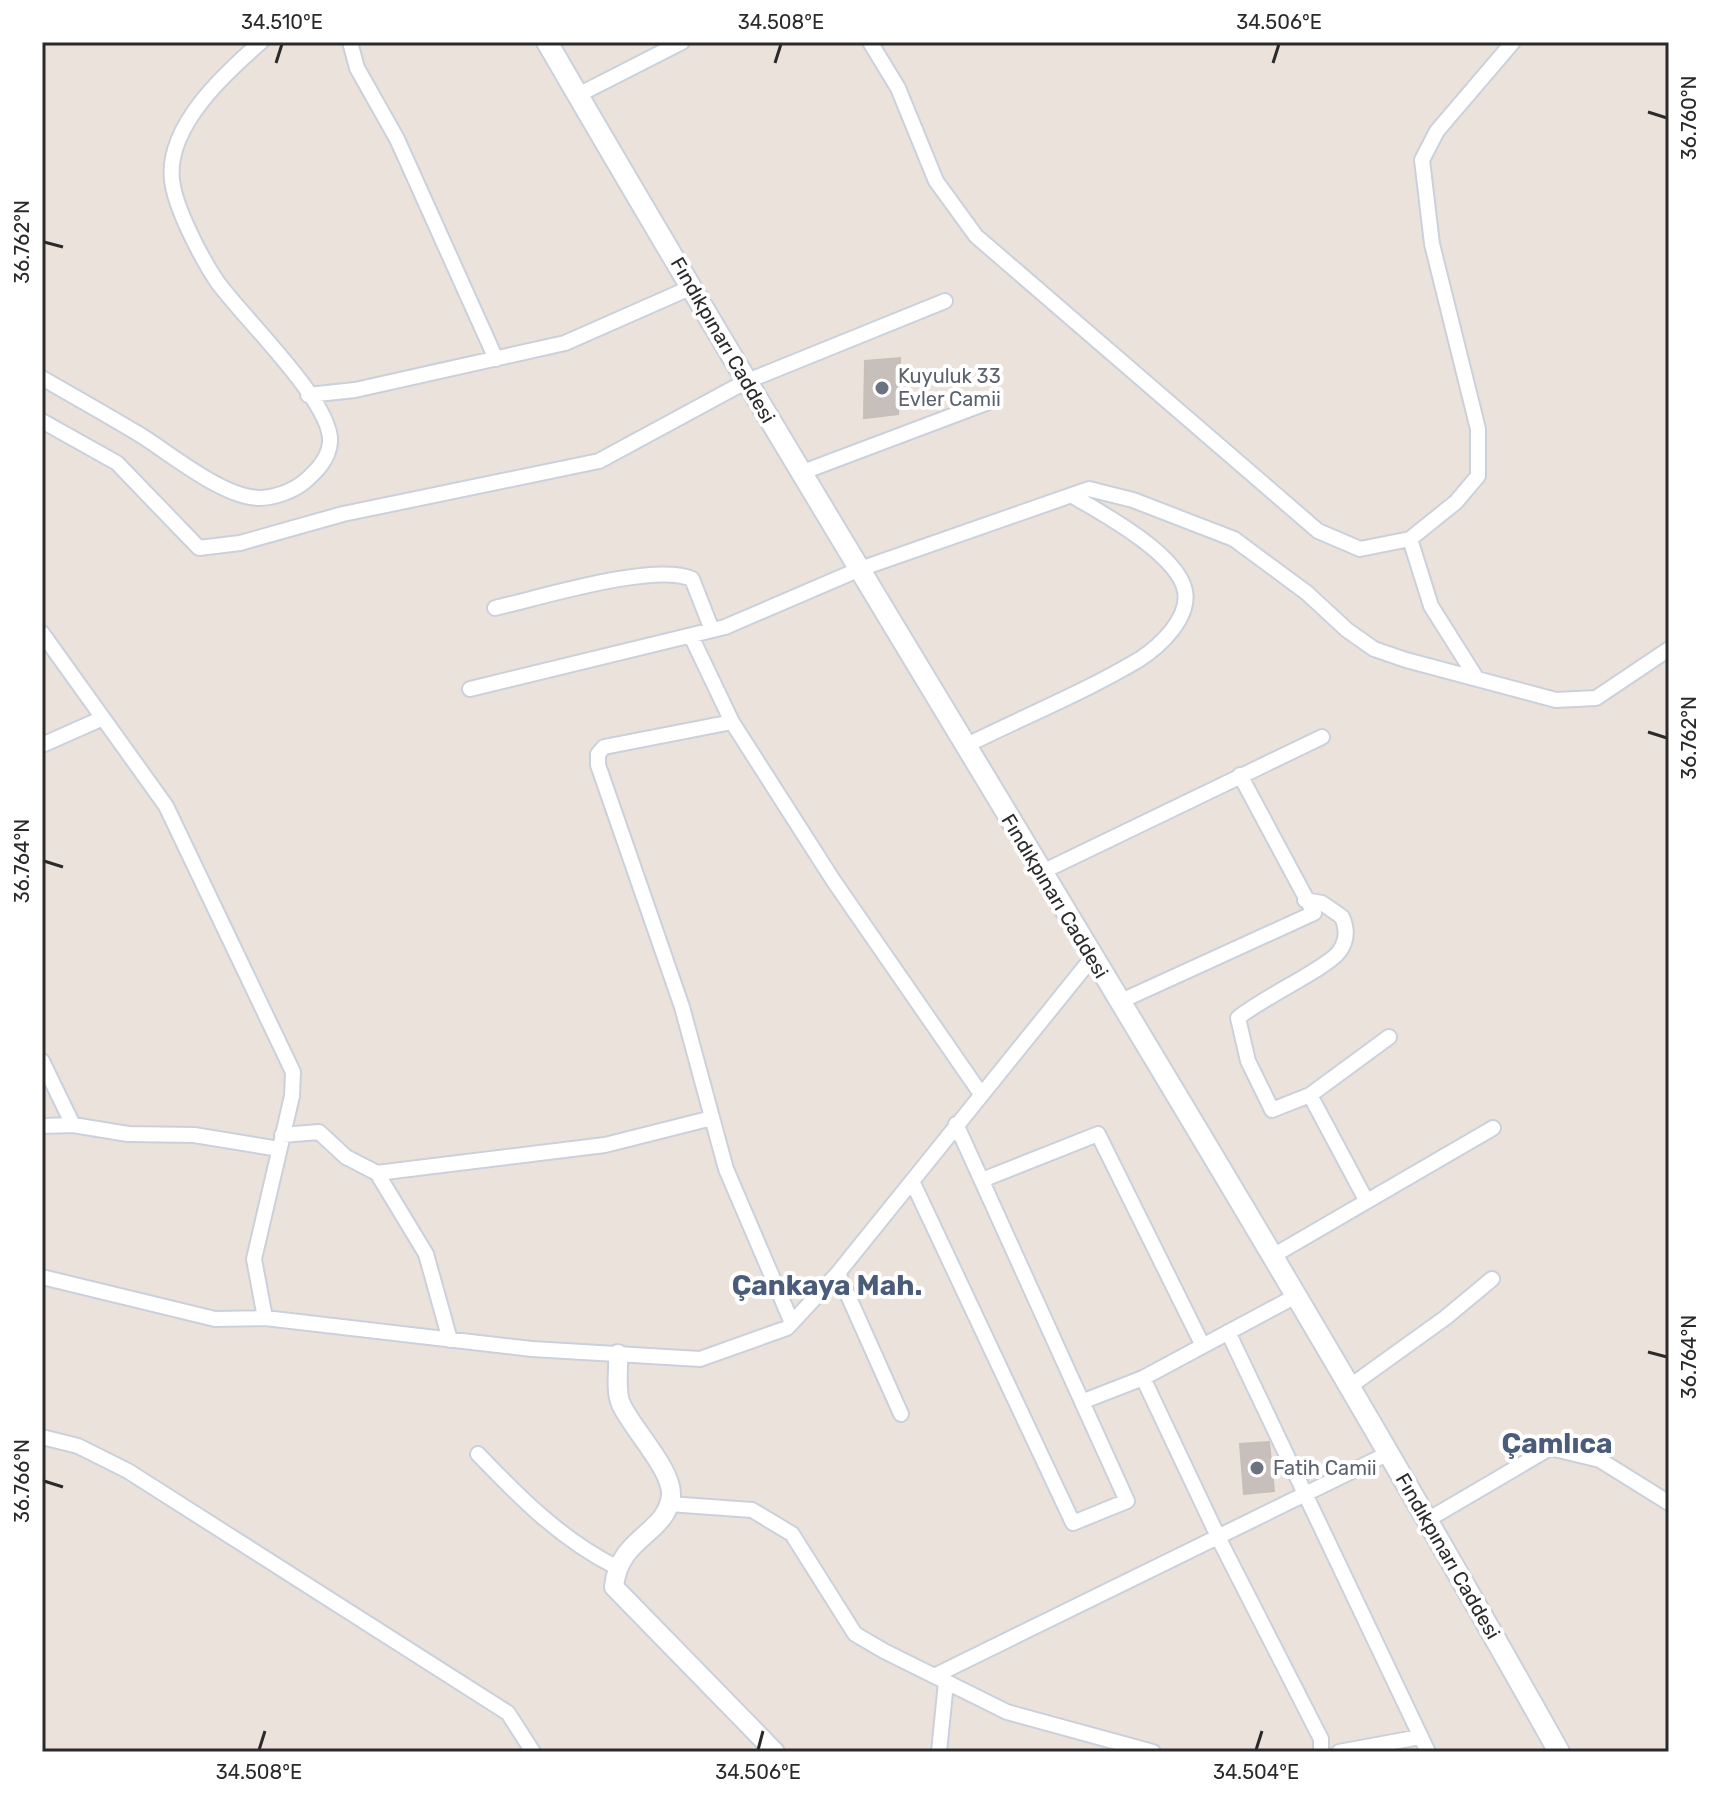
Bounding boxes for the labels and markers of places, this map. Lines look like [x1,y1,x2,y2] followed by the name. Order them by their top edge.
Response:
[898,364,1001,411] place label: Kuyuluk 33 Evler Camii
[873,379,891,397] marker: Kuyuluk 33 Evler Camii
[1273,1456,1377,1480] place label: Fatih Camii
[1248,1459,1266,1477] marker: Fatih Camii

